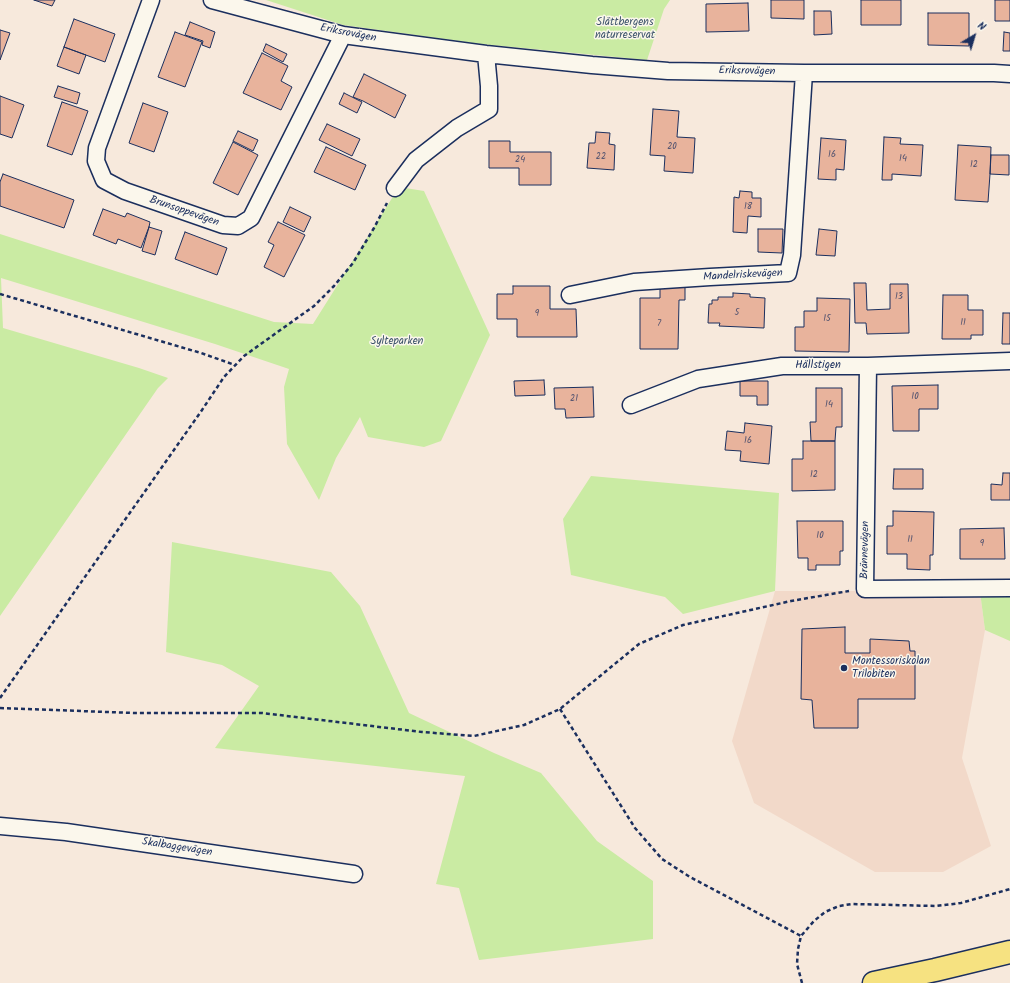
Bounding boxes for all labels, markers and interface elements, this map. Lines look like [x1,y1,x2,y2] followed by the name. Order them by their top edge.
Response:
[595,16,655,42] park label: Slättbergens naturreservat
[954,16,994,56] north arrow
[973,17,990,36] text: N
[319,22,377,46] street label: Eriksrovägen
[718,65,776,79] street label: Eriksrovägen
[667,142,677,152] house number: 20
[828,150,836,160] house number: 16
[596,152,606,162] house number: 22
[899,154,907,164] house number: 14
[515,155,525,165] house number: 24
[970,160,978,170] house number: 12
[147,194,221,230] street label: Brunsoppevägen
[744,202,752,212] house number: 18
[703,267,783,285] street label: Mandelriskevägen
[895,292,903,302] house number: 13
[735,308,739,318] house number: 5
[535,309,539,319] house number: 9
[823,314,831,324] house number: 15
[960,318,966,328] house number: 11
[657,319,661,329] house number: 7
[371,335,423,349] park label: Sylteparken
[795,359,841,373] street label: Hällstigen
[911,392,919,402] house number: 10
[570,394,578,404] house number: 21
[825,400,833,410] house number: 14
[744,436,752,446] house number: 16
[810,470,818,480] house number: 12
[859,521,873,579] street label: Brännevägen
[816,531,824,541] house number: 10
[907,535,913,545] house number: 11
[980,539,984,549] house number: 9
[852,655,930,681] place label: Montessoriskolan Trilobiten
[839,663,849,673] marker: Montessoriskolan Trilobiten
[141,836,213,860] street label: Skalbaggevägen

